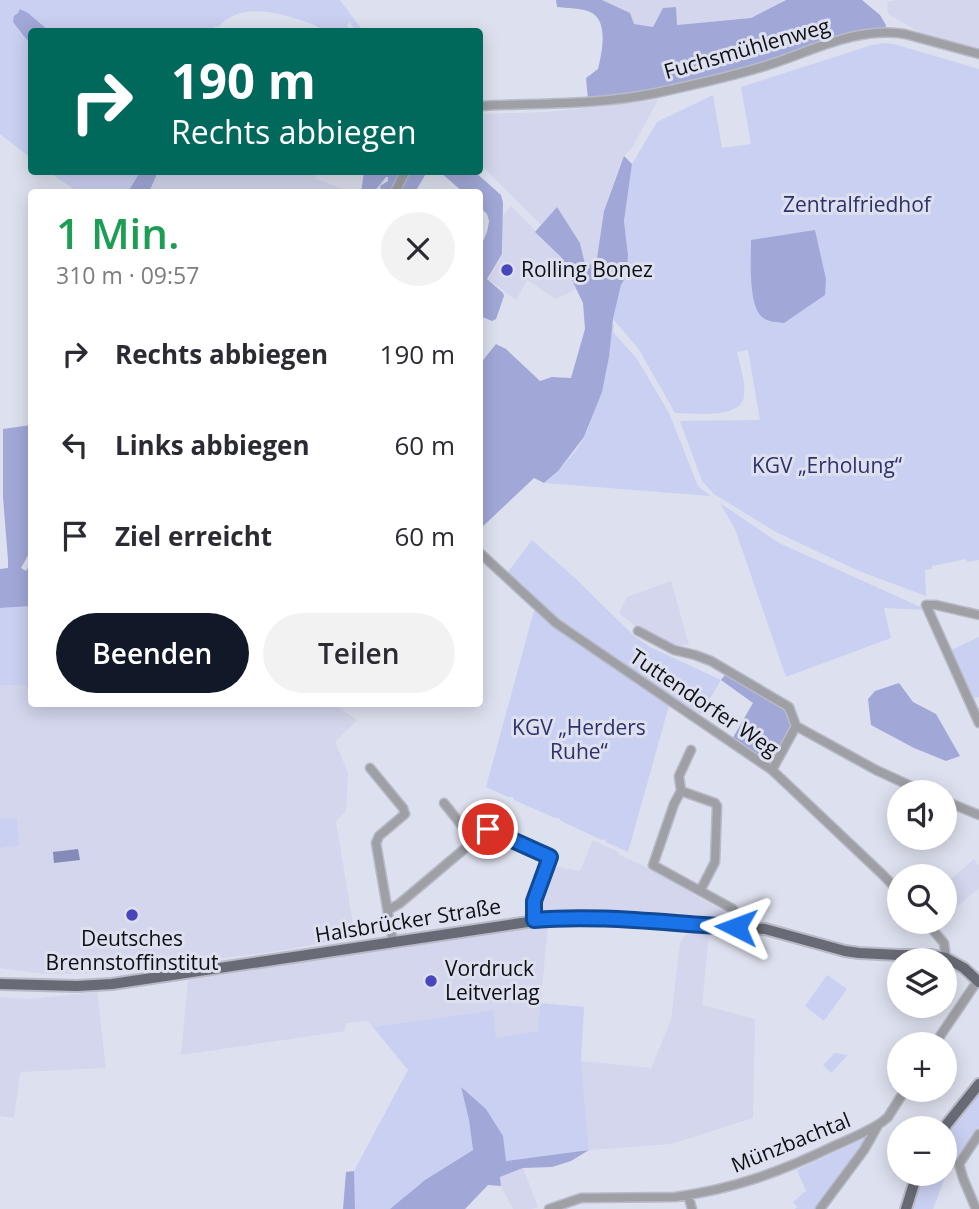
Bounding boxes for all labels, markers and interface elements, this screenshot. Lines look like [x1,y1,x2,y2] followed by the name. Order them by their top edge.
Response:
[661,11,833,85] street label: Fuchsmühlenweg
[171,47,316,113] text: 190 m
[56,56,147,147] icon: right
[171,110,417,153] text: Rechts abbiegen
[783,190,933,218] park label: Zentralfriedhof
[56,204,180,261] text: 1 Min.
[381,212,455,286] button: close
[521,255,653,283] place label: Rolling Bonez
[56,259,199,291] text: 310 m · 09:57
[499,262,515,278] marker: Rolling Bonez
[56,335,94,373] icon: right
[115,336,328,372] text: Rechts abbiegen
[380,336,455,372] text: 190 m
[56,426,94,464] icon: left
[115,427,310,463] text: Links abbiegen
[394,427,455,463] text: 60 m
[752,451,903,479] park label: KGV „Erholung“
[56,517,94,555] icon: arrive
[115,518,272,554] text: Ziel erreicht
[394,518,455,554] text: 60 m
[56,613,249,693] button: Beenden
[263,613,455,693] button: Teilen
[625,642,784,762] street label: Tuttendorfer Weg
[512,713,646,765] park label: KGV „Herders Ruhe“
[887,780,957,1186] map controls
[887,780,957,850] button: sound
[458,799,518,859] pin
[469,810,507,848] icon: arrive
[887,864,957,934] button: search
[699,890,773,964] position arrow
[313,891,503,949] street label: Halsbrücker Straße
[124,907,140,923] marker: Deutsches Brennstoffinstitut
[46,924,218,976] place label: Deutsches Brennstoffinstitut
[887,948,957,1018] button: layers
[445,954,540,1006] place label: Vordruck Leitverlag
[423,973,439,989] marker: Vordruck Leitverlag
[887,1032,957,1102] button: +
[727,1105,854,1179] street label: Münzbachtal
[887,1116,957,1186] button: −

